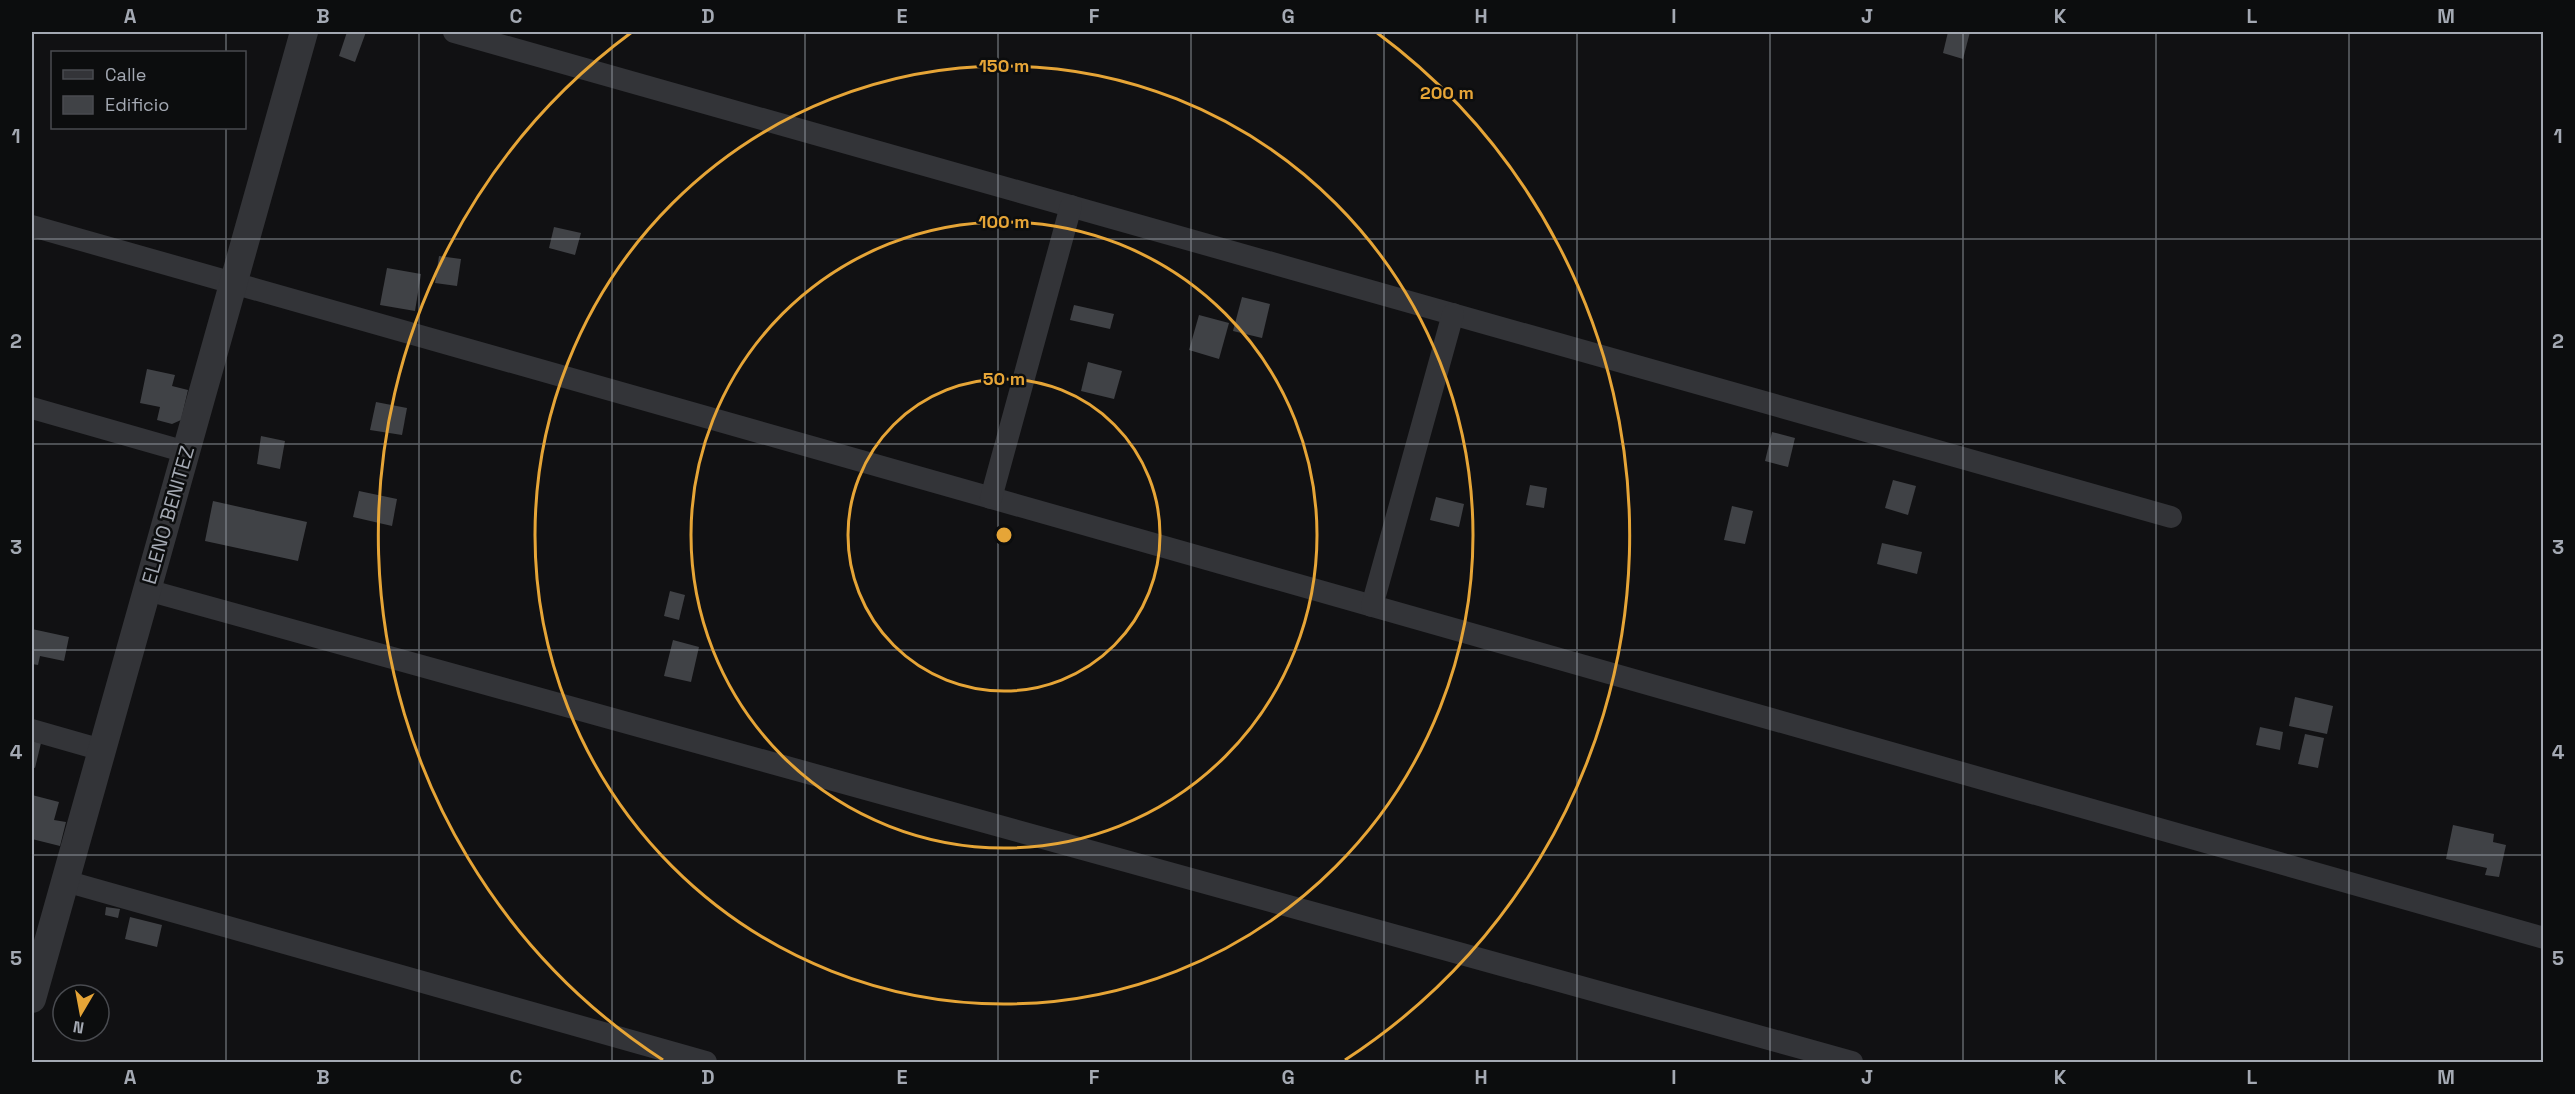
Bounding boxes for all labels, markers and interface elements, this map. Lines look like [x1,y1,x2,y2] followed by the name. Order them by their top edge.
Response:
[124,3,137,29] text: A
[316,3,330,29] text: B
[510,3,523,29] text: C
[701,3,715,29] text: D
[896,3,908,29] text: E
[1089,3,1100,29] text: F
[1281,3,1295,29] text: G
[1474,3,1488,29] text: H
[1671,3,1677,29] text: I
[1861,3,1873,29] text: J
[2054,3,2067,29] text: K
[2247,3,2258,29] text: L
[2437,3,2455,29] text: M
[51,51,246,129] legend
[979,54,1029,77] text: 150 m
[105,63,146,86] text: Calle
[1420,81,1474,104] text: 200 m
[105,93,169,116] text: Edificio
[11,123,21,149] text: 1
[2553,123,2563,149] text: 1
[978,210,1030,233] text: 100 m
[10,328,22,354] text: 2
[2552,328,2564,354] text: 2
[983,367,1025,390] text: 50 m
[136,443,200,587] street label: ELENO BENITEZ
[994,525,1014,545] centre of rings
[10,534,22,560] text: 3
[2552,534,2564,560] text: 3
[10,739,23,765] text: 4
[2552,739,2565,765] text: 4
[10,945,22,971] text: 5
[2552,945,2564,971] text: 5
[51,983,111,1043] north arrow
[71,1016,86,1039] text: N
[124,1064,137,1090] text: A
[316,1064,330,1090] text: B
[510,1064,523,1090] text: C
[701,1064,715,1090] text: D
[896,1064,908,1090] text: E
[1089,1064,1100,1090] text: F
[1281,1064,1295,1090] text: G
[1474,1064,1488,1090] text: H
[1671,1064,1677,1090] text: I
[1861,1064,1873,1090] text: J
[2054,1064,2067,1090] text: K
[2247,1064,2258,1090] text: L
[2437,1064,2455,1090] text: M

